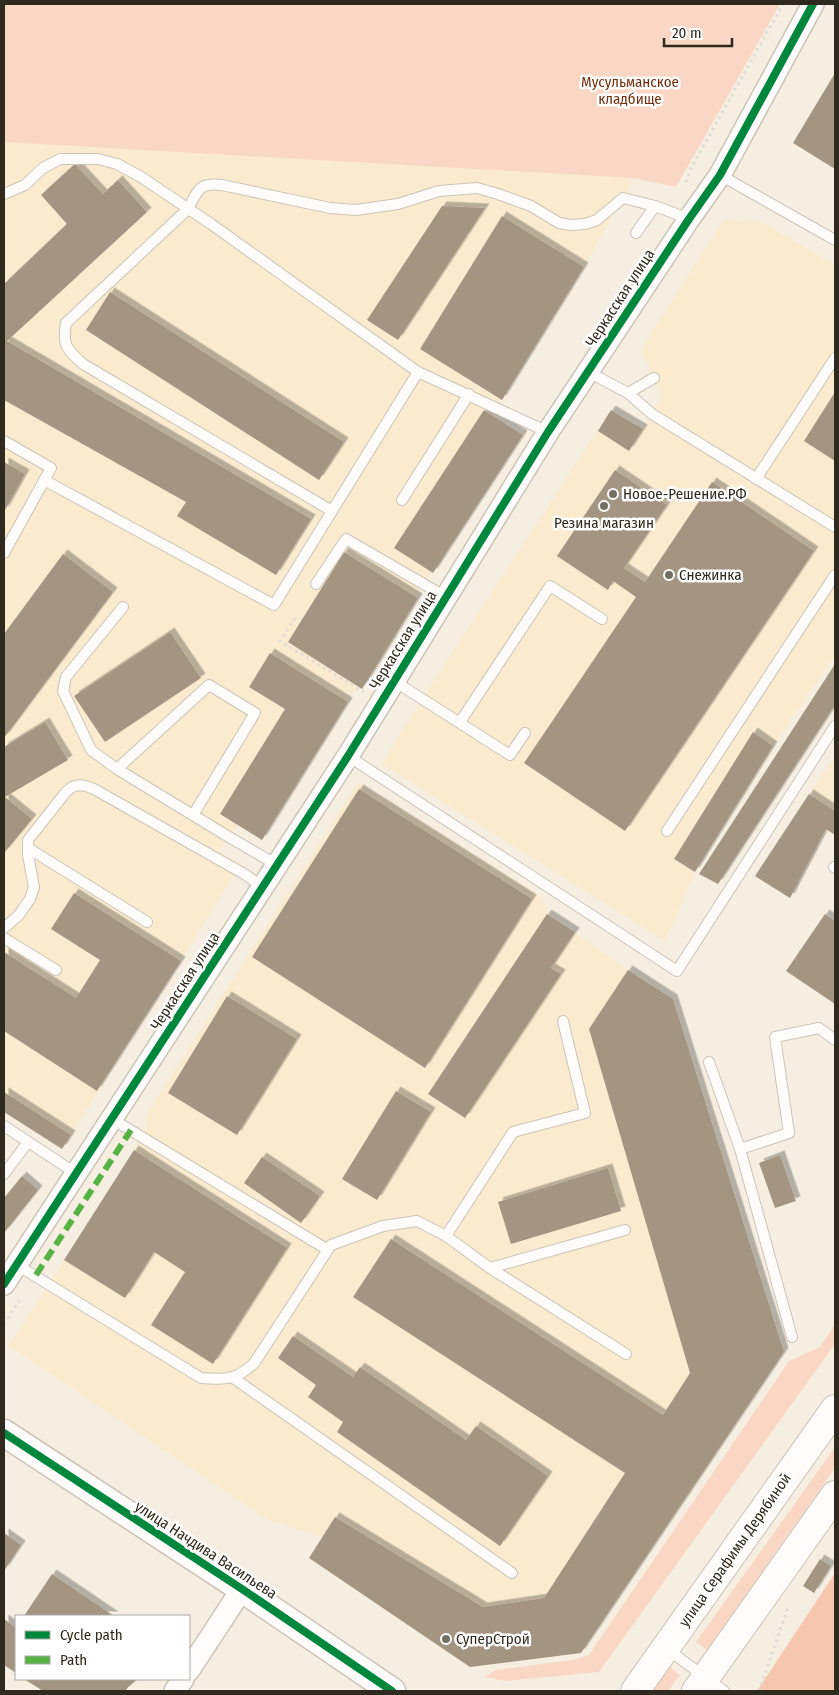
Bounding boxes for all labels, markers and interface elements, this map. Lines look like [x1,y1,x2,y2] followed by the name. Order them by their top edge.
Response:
[664,15,732,47] scale bar
[672,24,702,42] text: 20 m
[581,73,679,108] park label: Мусульманское кладбище
[582,246,658,350] street label: Черкасская улица
[623,485,747,503] place label: Новое-Решение.РФ
[607,488,619,500] marker: Новое-Решение.РФ
[598,500,610,512] marker: Резина магазин
[554,514,654,532] place label: Резина магазин
[679,566,741,584] place label: Снежинка
[663,569,675,581] marker: Снежинка
[365,587,441,693] street label: Черкасская улица
[147,929,223,1033] street label: Черкасская улица
[675,1470,795,1630] street label: улица Серафимы Дерябиной
[132,1497,280,1603] street label: улица Начдива Васильева
[15,1615,190,1680] legend
[60,1626,123,1644] text: Cycle path
[456,1630,530,1648] place label: СуперСтрой
[440,1633,452,1645] marker: СуперСтрой
[60,1651,87,1669] text: Path

